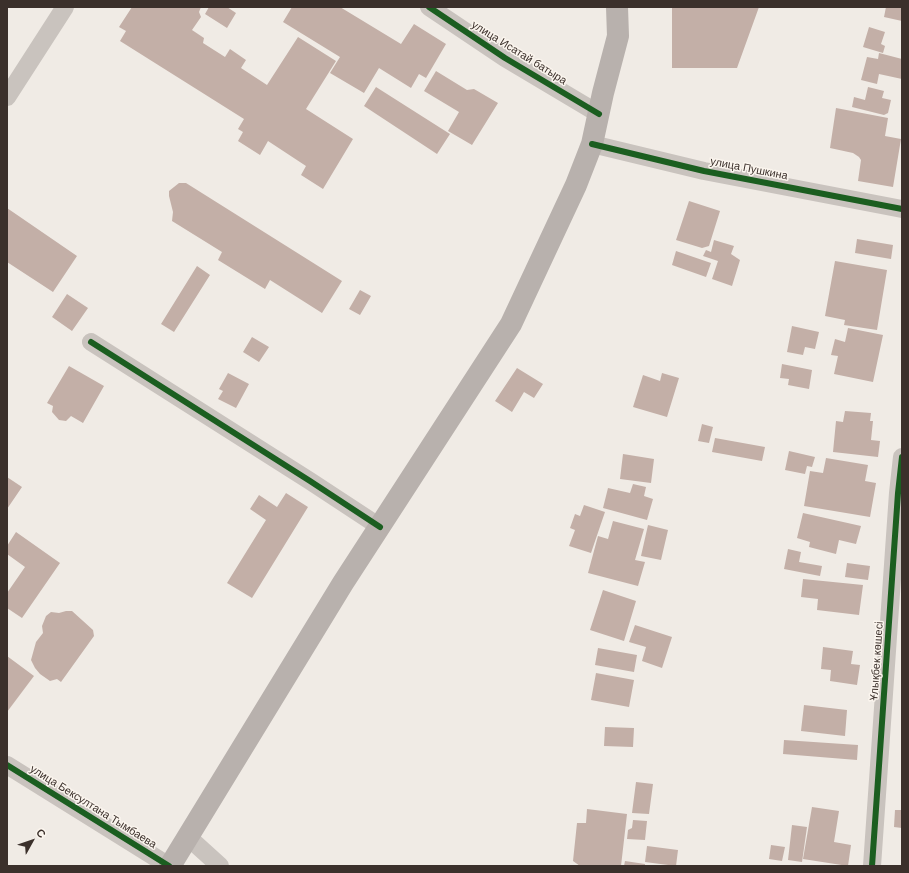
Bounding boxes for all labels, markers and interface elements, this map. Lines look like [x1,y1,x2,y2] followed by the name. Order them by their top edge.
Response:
[469,18,569,88] street label: улица Исатай батыра
[709,155,789,183] street label: улица Пушкина
[868,621,886,701] street label: Ұлықбек көшесі
[27,763,159,851] street label: улица Бексултана Тымбаева
[12,821,52,861] north arrow
[34,826,48,840] text: С

